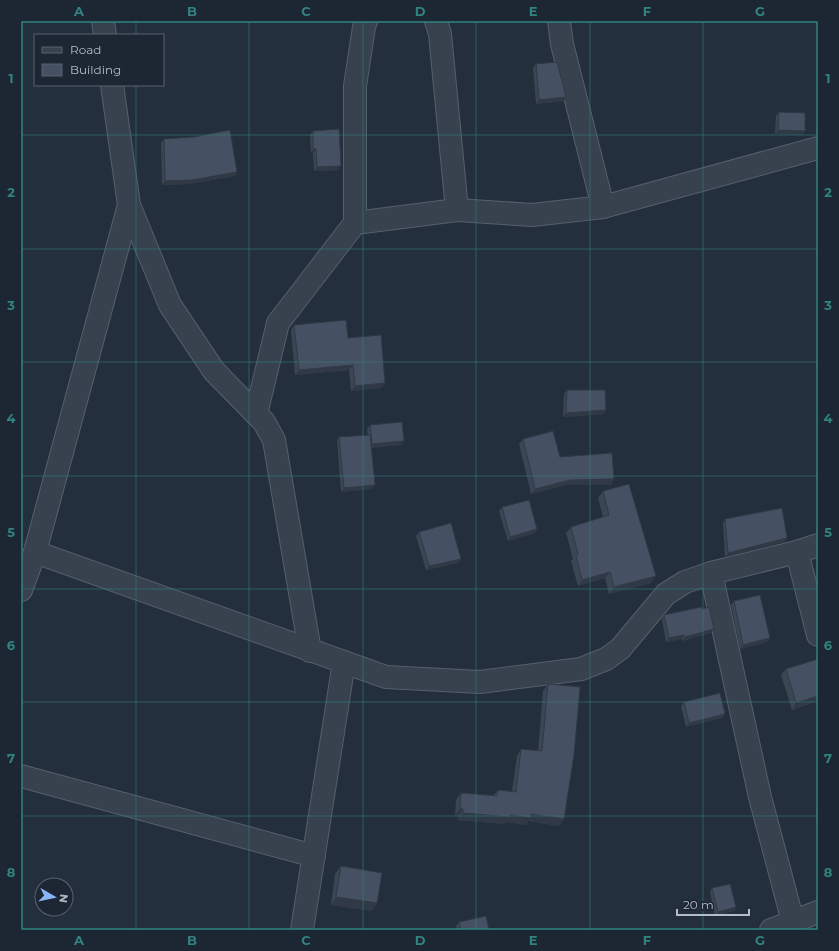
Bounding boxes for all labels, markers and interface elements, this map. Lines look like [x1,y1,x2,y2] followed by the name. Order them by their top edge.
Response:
[73,3,85,19] text: A
[187,3,197,19] text: B
[301,3,311,19] text: C
[415,3,426,19] text: D
[529,3,538,19] text: E
[643,3,651,19] text: F
[755,3,765,19] text: G
[34,34,164,86] legend
[70,42,101,57] text: Road
[70,62,121,77] text: Building
[8,70,14,86] text: 1
[825,70,831,86] text: 1
[7,184,15,200] text: 2
[824,184,832,200] text: 2
[6,297,15,313] text: 3
[823,297,832,313] text: 3
[7,410,16,426] text: 4
[824,410,833,426] text: 4
[7,524,15,540] text: 5
[824,524,832,540] text: 5
[7,637,16,653] text: 6
[824,637,833,653] text: 6
[7,750,15,766] text: 7
[824,750,832,766] text: 7
[7,864,16,880] text: 8
[824,864,833,880] text: 8
[34,877,74,917] north arrow
[677,891,749,917] scale bar
[56,893,71,904] text: N
[683,897,714,912] text: 20 m
[73,932,85,948] text: A
[187,932,197,948] text: B
[301,932,311,948] text: C
[415,932,426,948] text: D
[529,932,538,948] text: E
[643,932,651,948] text: F
[755,932,765,948] text: G

